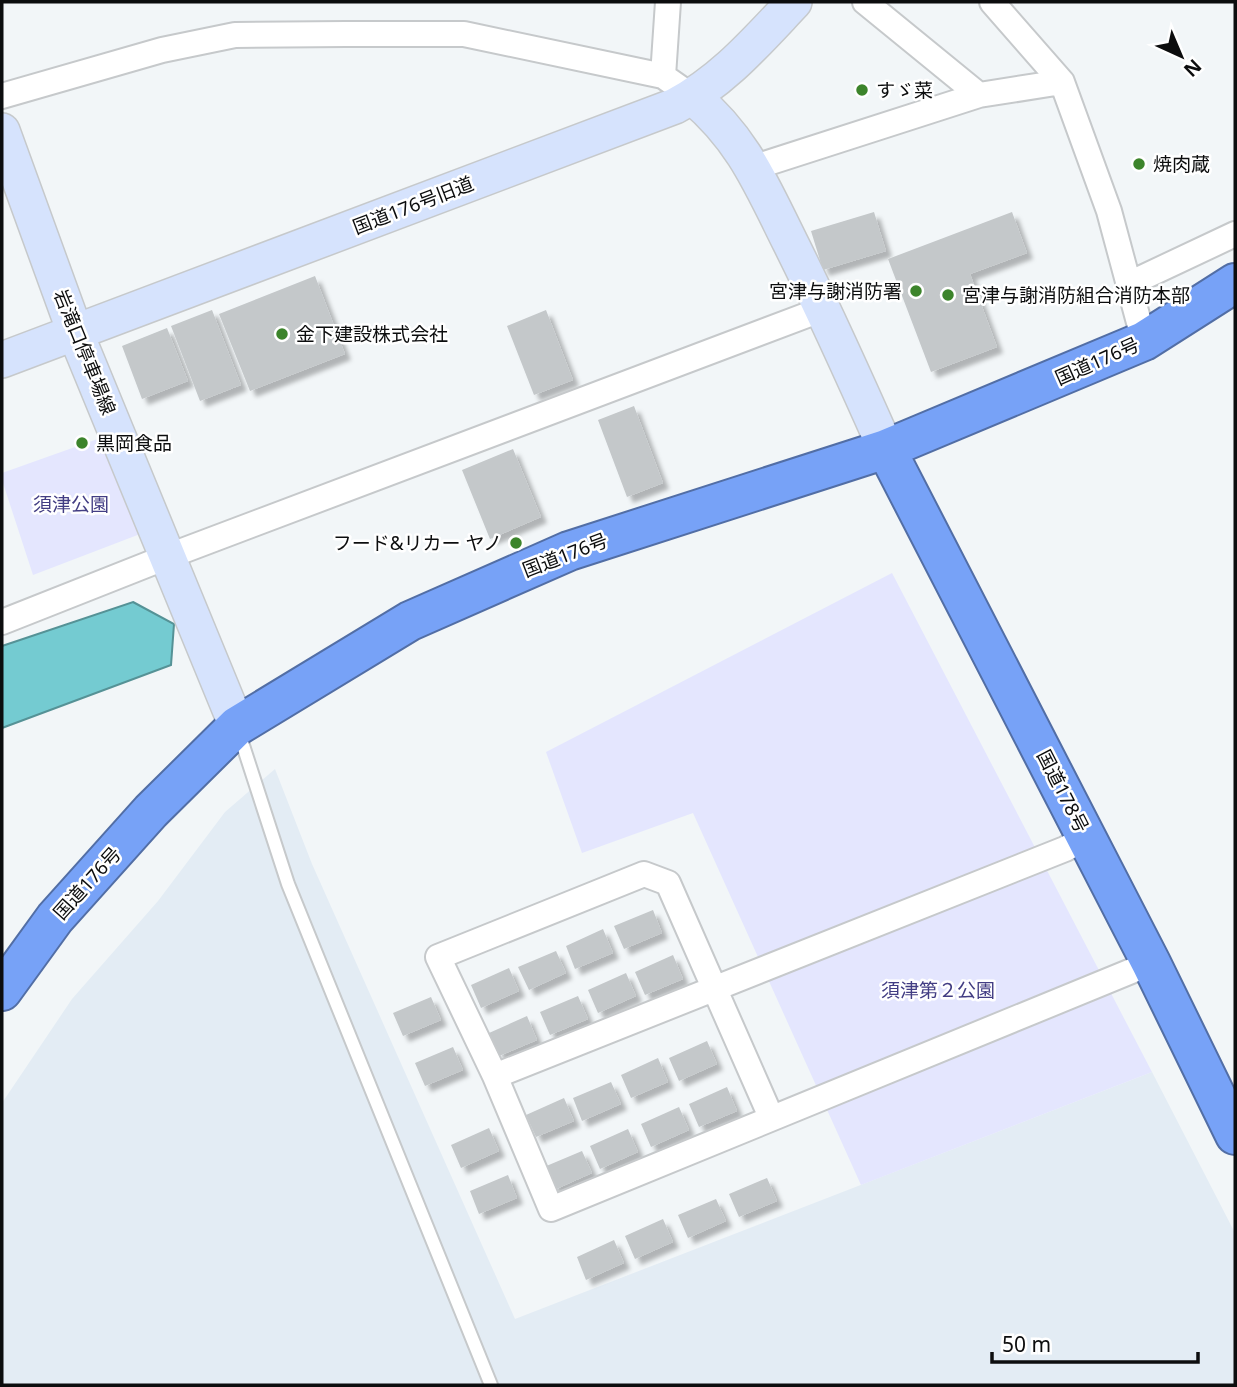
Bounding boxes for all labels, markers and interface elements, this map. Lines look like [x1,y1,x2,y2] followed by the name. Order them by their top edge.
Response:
[1146,21,1216,91] north arrow
[1178,54,1207,83] text: N
[876,77,933,103] place label: すゞ菜
[854,82,870,98] marker: すゞ菜
[1153,151,1210,177] place label: 焼肉蔵
[1131,156,1147,172] marker: 焼肉蔵
[349,170,477,240] street label: 国道176号旧道
[769,278,902,304] place label: 宮津与謝消防署
[962,282,1190,308] place label: 宮津与謝消防組合消防本部
[908,283,924,299] marker: 宮津与謝消防署
[48,285,122,419] street label: 岩滝口停車場線
[940,287,956,303] marker: 宮津与謝消防組合消防本部
[296,321,448,347] place label: 金下建設株式会社
[274,326,290,342] marker: 金下建設株式会社
[1051,331,1143,391] street label: 国道176号
[96,430,172,456] place label: 黒岡食品
[74,435,90,451] marker: 黒岡食品
[33,491,109,517] park label: 須津公園
[519,527,611,583] street label: 国道176号
[333,530,502,556] place label: フード&リカー ヤノ
[508,535,524,551] marker: フード&リカー ヤノ
[1031,745,1095,837] street label: 国道178号
[47,841,127,925] street label: 国道176号
[881,977,995,1003] park label: 須津第２公園
[992,1320,1198,1364] scale bar
[1002,1330,1051,1358] text: 50 m

